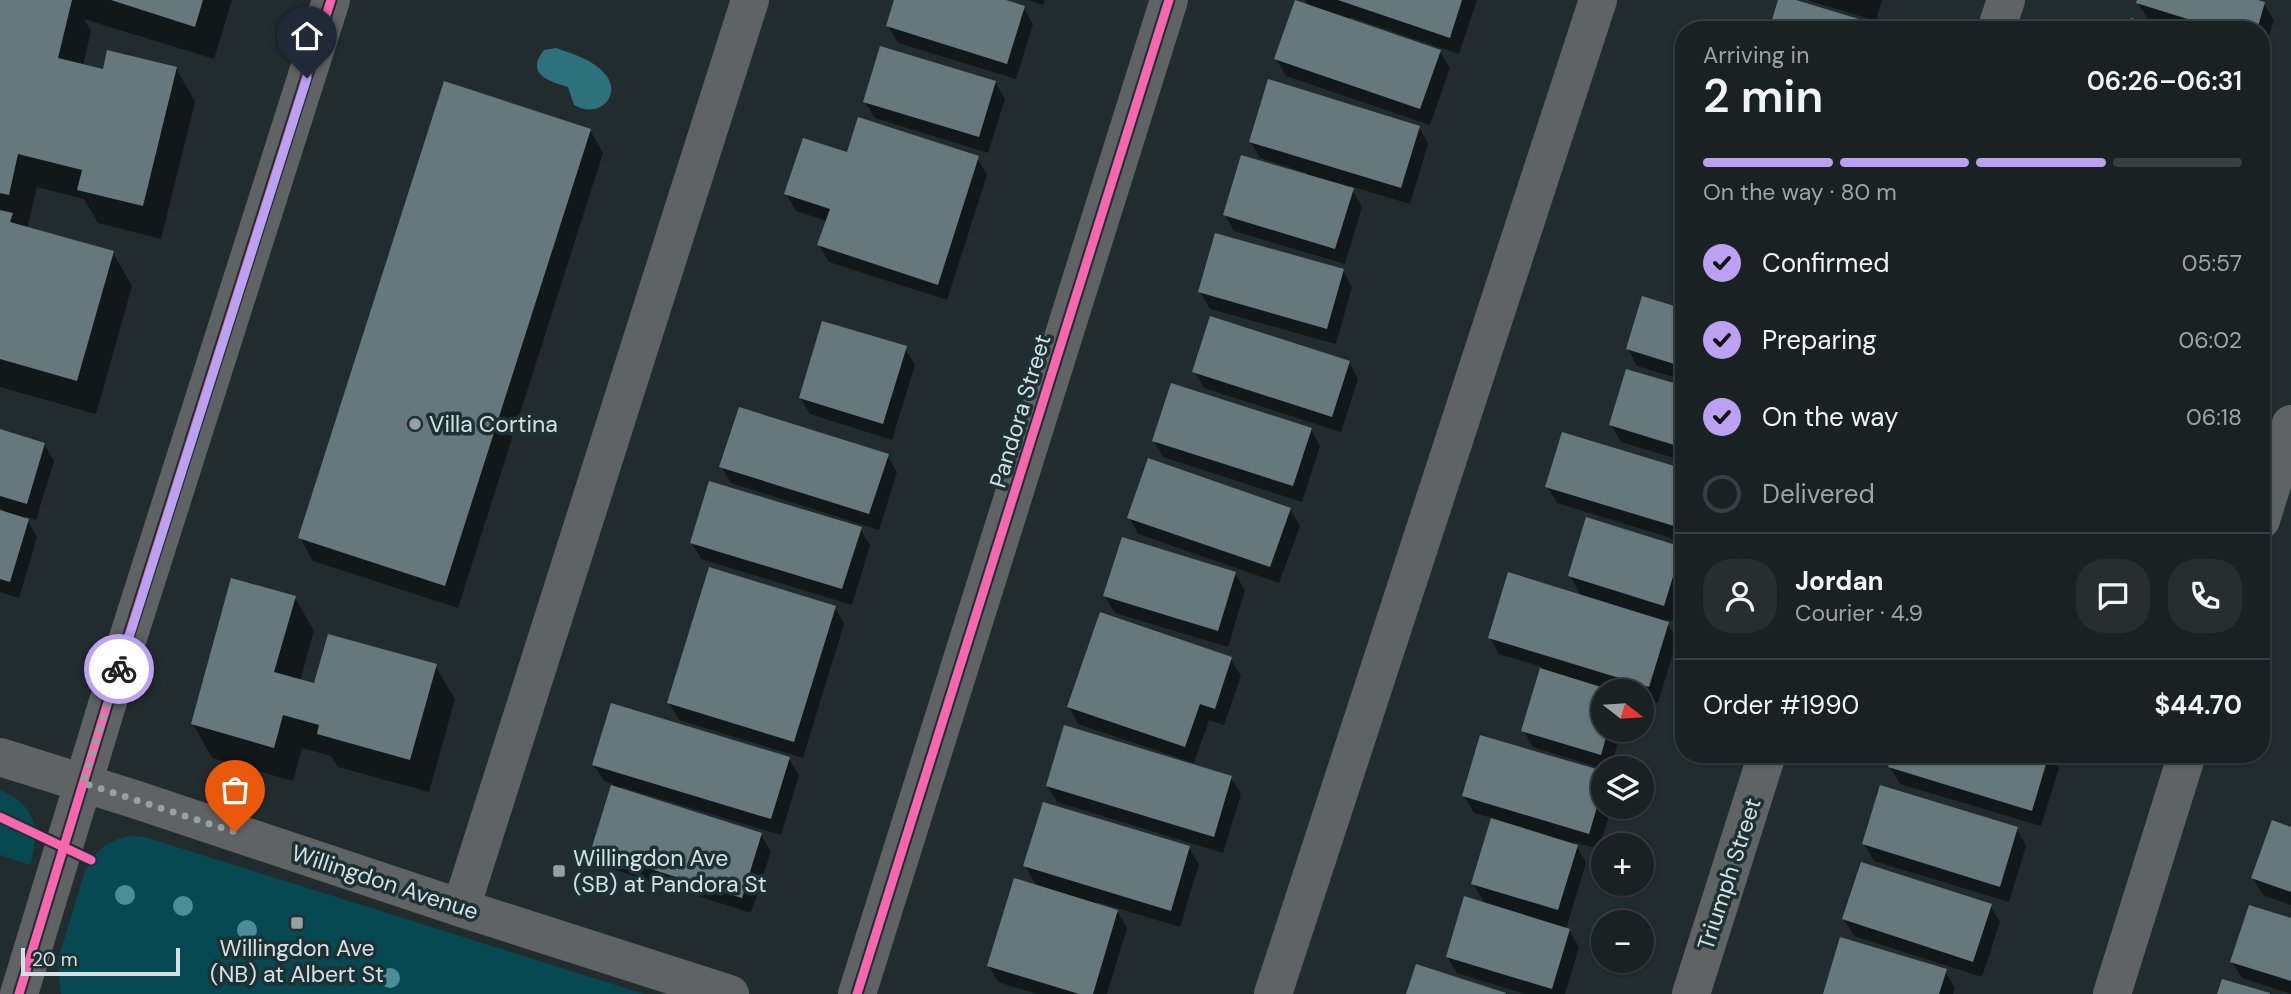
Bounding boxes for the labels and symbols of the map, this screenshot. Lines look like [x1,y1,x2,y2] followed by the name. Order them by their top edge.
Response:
[277,6,337,78] pin
[982,331,1058,491] street label: Pandora Street
[429,409,558,439] place label: Villa Cortina
[407,416,423,432] marker: Villa Cortina
[84,634,154,704] courier
[1591,679,1654,742] north arrow
[205,760,265,832] pin
[1690,794,1768,954] street label: Triumph Street
[288,838,482,926] street label: Willingdon Avenue
[573,843,767,899] place label: Willingdon Ave (SB) at Pandora St
[551,863,567,879] marker: Willingdon Ave (SB) at Pandora St
[289,915,305,931] marker: Willingdon Ave (NB) at Albert St
[210,933,384,989] place label: Willingdon Ave (NB) at Albert St
[21,945,180,977] scale bar

